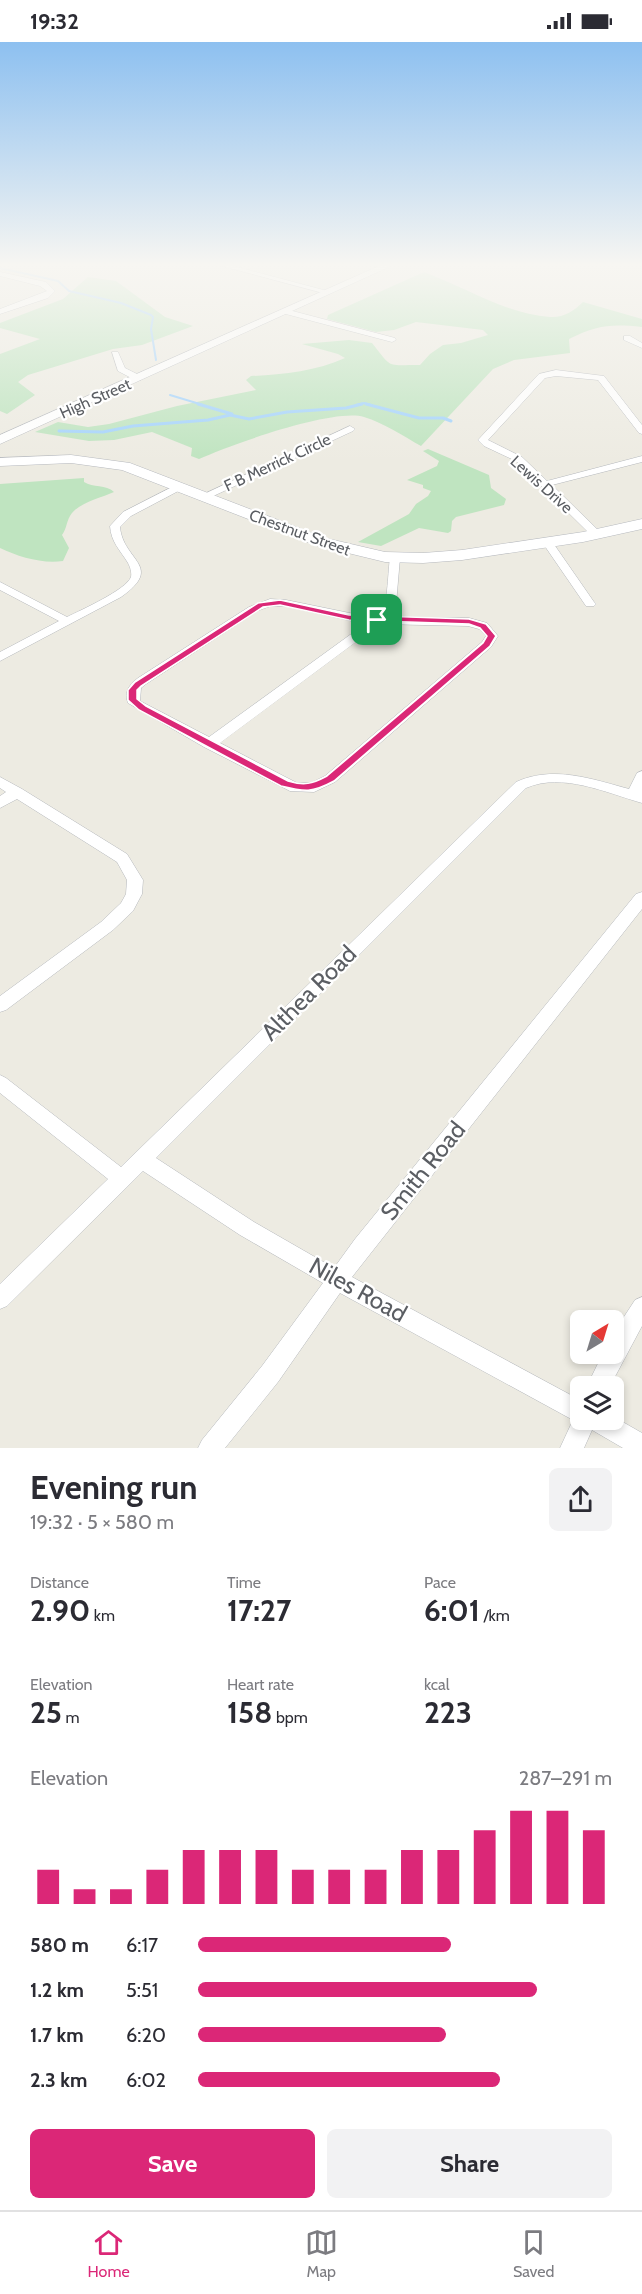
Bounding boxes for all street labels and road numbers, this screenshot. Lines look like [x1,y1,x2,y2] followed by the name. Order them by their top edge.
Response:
[57,374,134,423] street label: High Street
[221,429,334,495] street label: F B Merrick Circle
[507,451,577,517] street label: Lewis Drive
[247,505,354,560] street label: Chestnut Street
[255,939,362,1046] street label: Althea Road
[374,1115,471,1226] street label: Smith Road
[304,1251,412,1328] street label: Niles Road

